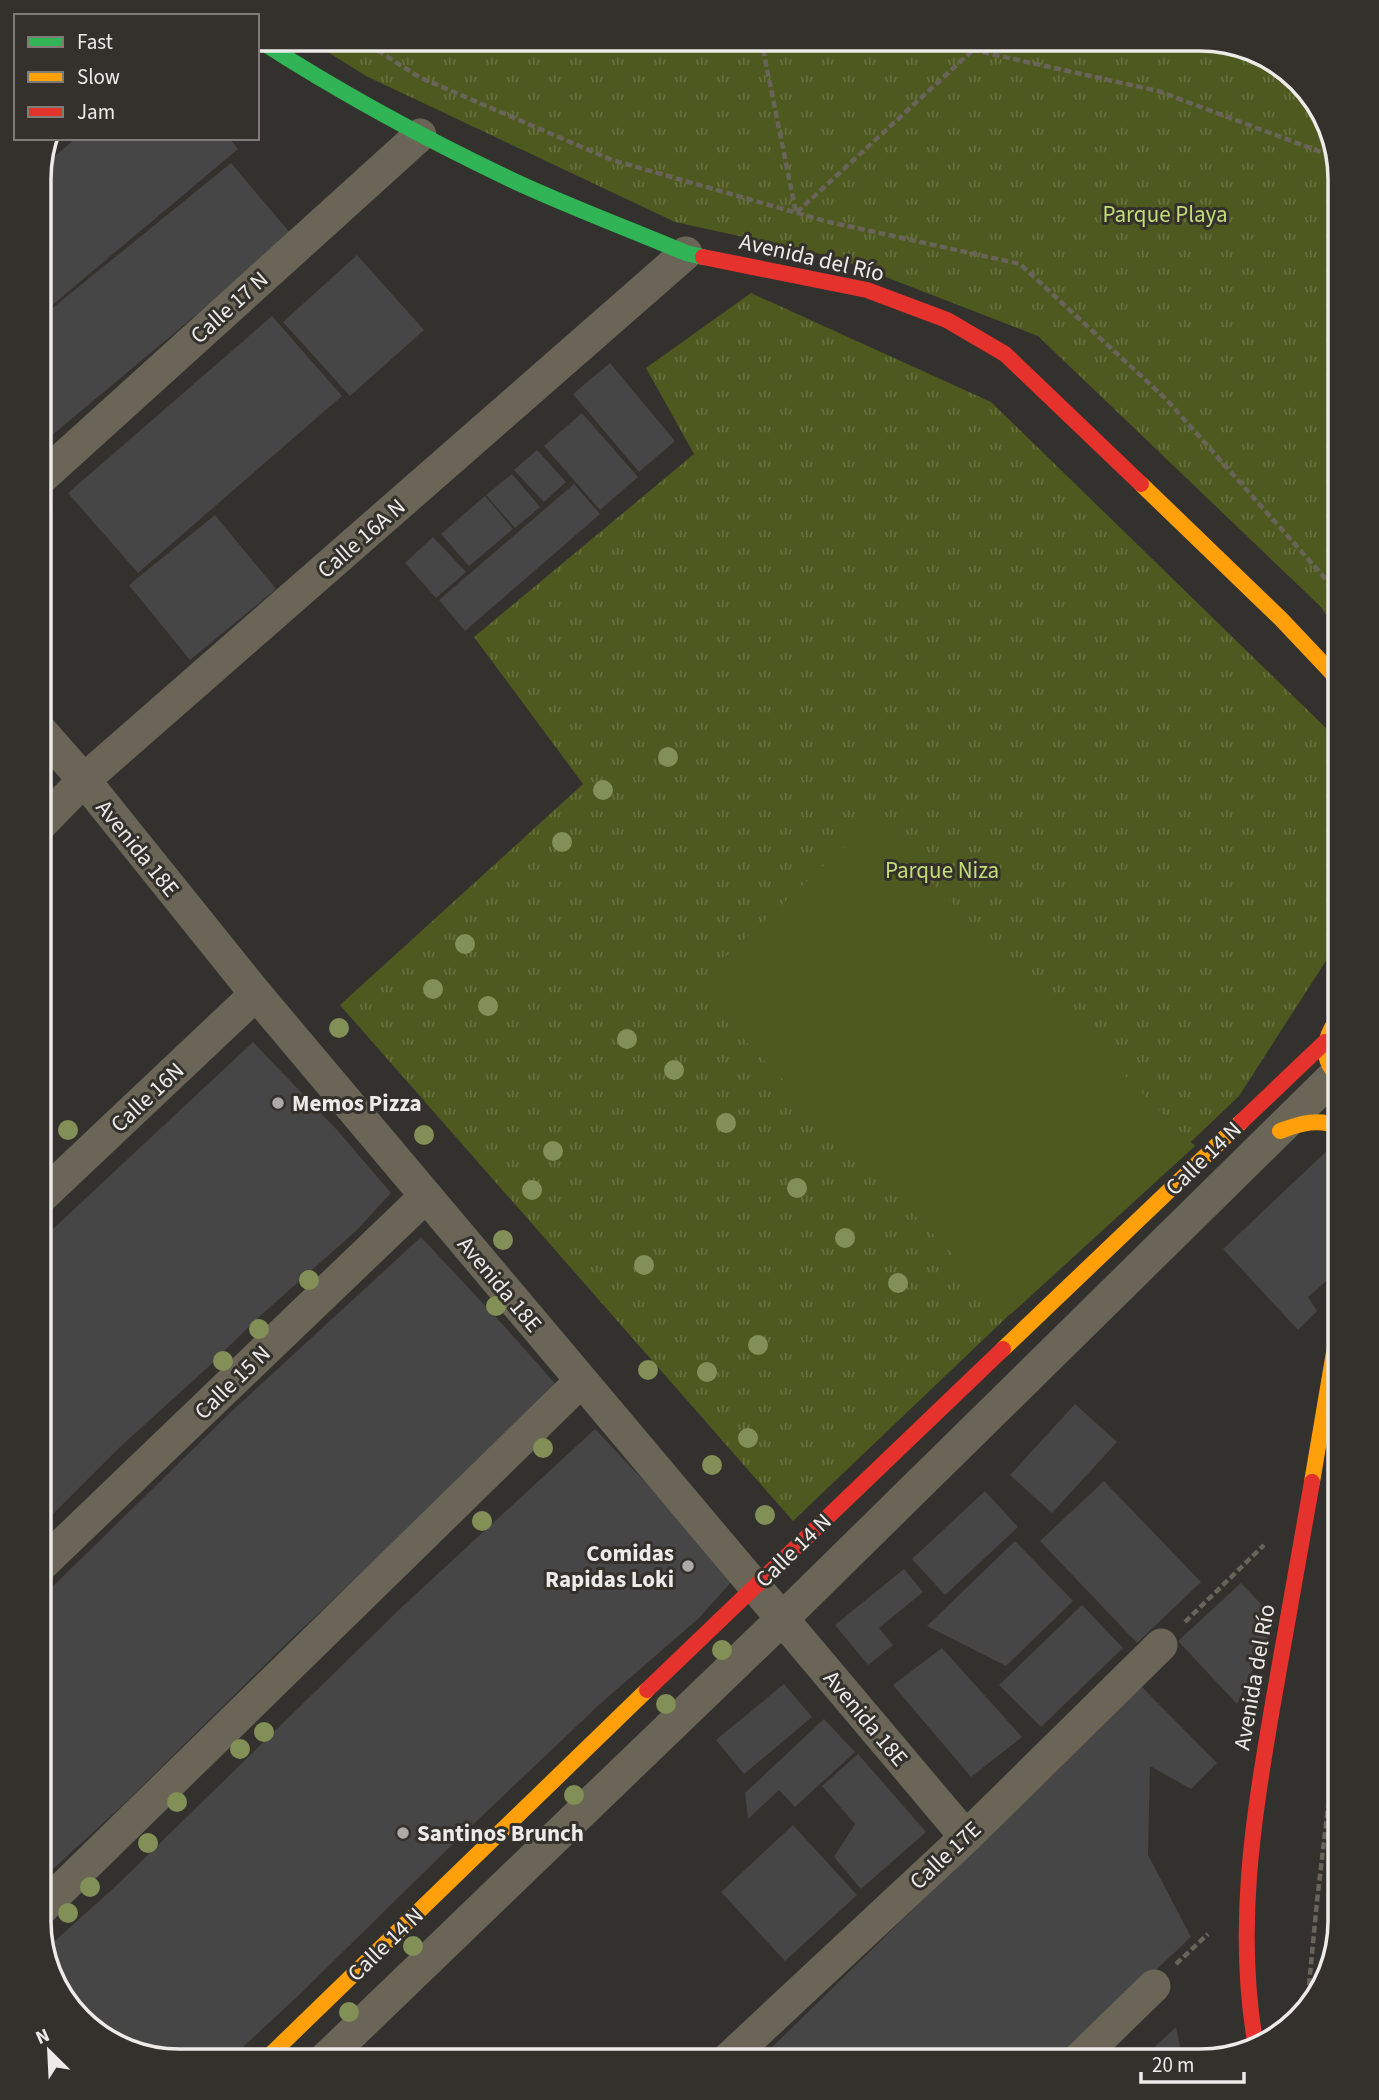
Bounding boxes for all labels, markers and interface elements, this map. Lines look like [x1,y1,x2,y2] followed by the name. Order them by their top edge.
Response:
[14,14,259,140] legend
[77,27,113,57] text: Fast
[77,62,120,92] text: Slow
[77,97,115,127] text: Jam
[1102,198,1228,231] park label: Parque Playa
[736,225,887,290] street label: Avenida del Río
[183,263,276,351] street label: Calle 17 N
[310,491,413,586] street label: Calle 16A N
[88,793,187,904] street label: Avenida 18E
[885,854,999,887] park label: Parque Niza
[103,1055,192,1140] street label: Calle 16N
[292,1087,422,1120] place label: Memos Pizza
[270,1095,286,1111] marker: Memos Pizza
[1158,1114,1249,1203] street label: Calle 14 N
[450,1229,550,1340] street label: Avenida 18E
[187,1338,278,1427] street label: Calle 15 N
[748,1506,839,1595] street label: Calle 14 N
[545,1537,674,1596] place label: Comidas Rapidas Loki
[680,1558,696,1574] marker: Comidas Rapidas Loki
[1225,1602,1284,1753] street label: Avenida del Río
[816,1663,916,1774] street label: Avenida 18E
[902,1813,989,1897] street label: Calle 17E
[417,1817,584,1850] place label: Santinos Brunch
[395,1825,411,1841] marker: Santinos Brunch
[340,1900,431,1989] street label: Calle 14 N
[14,2016,84,2086] north arrow
[31,2022,54,2052] text: N
[1141,2040,1244,2084] scale bar
[1152,2050,1194,2080] text: 20 m

